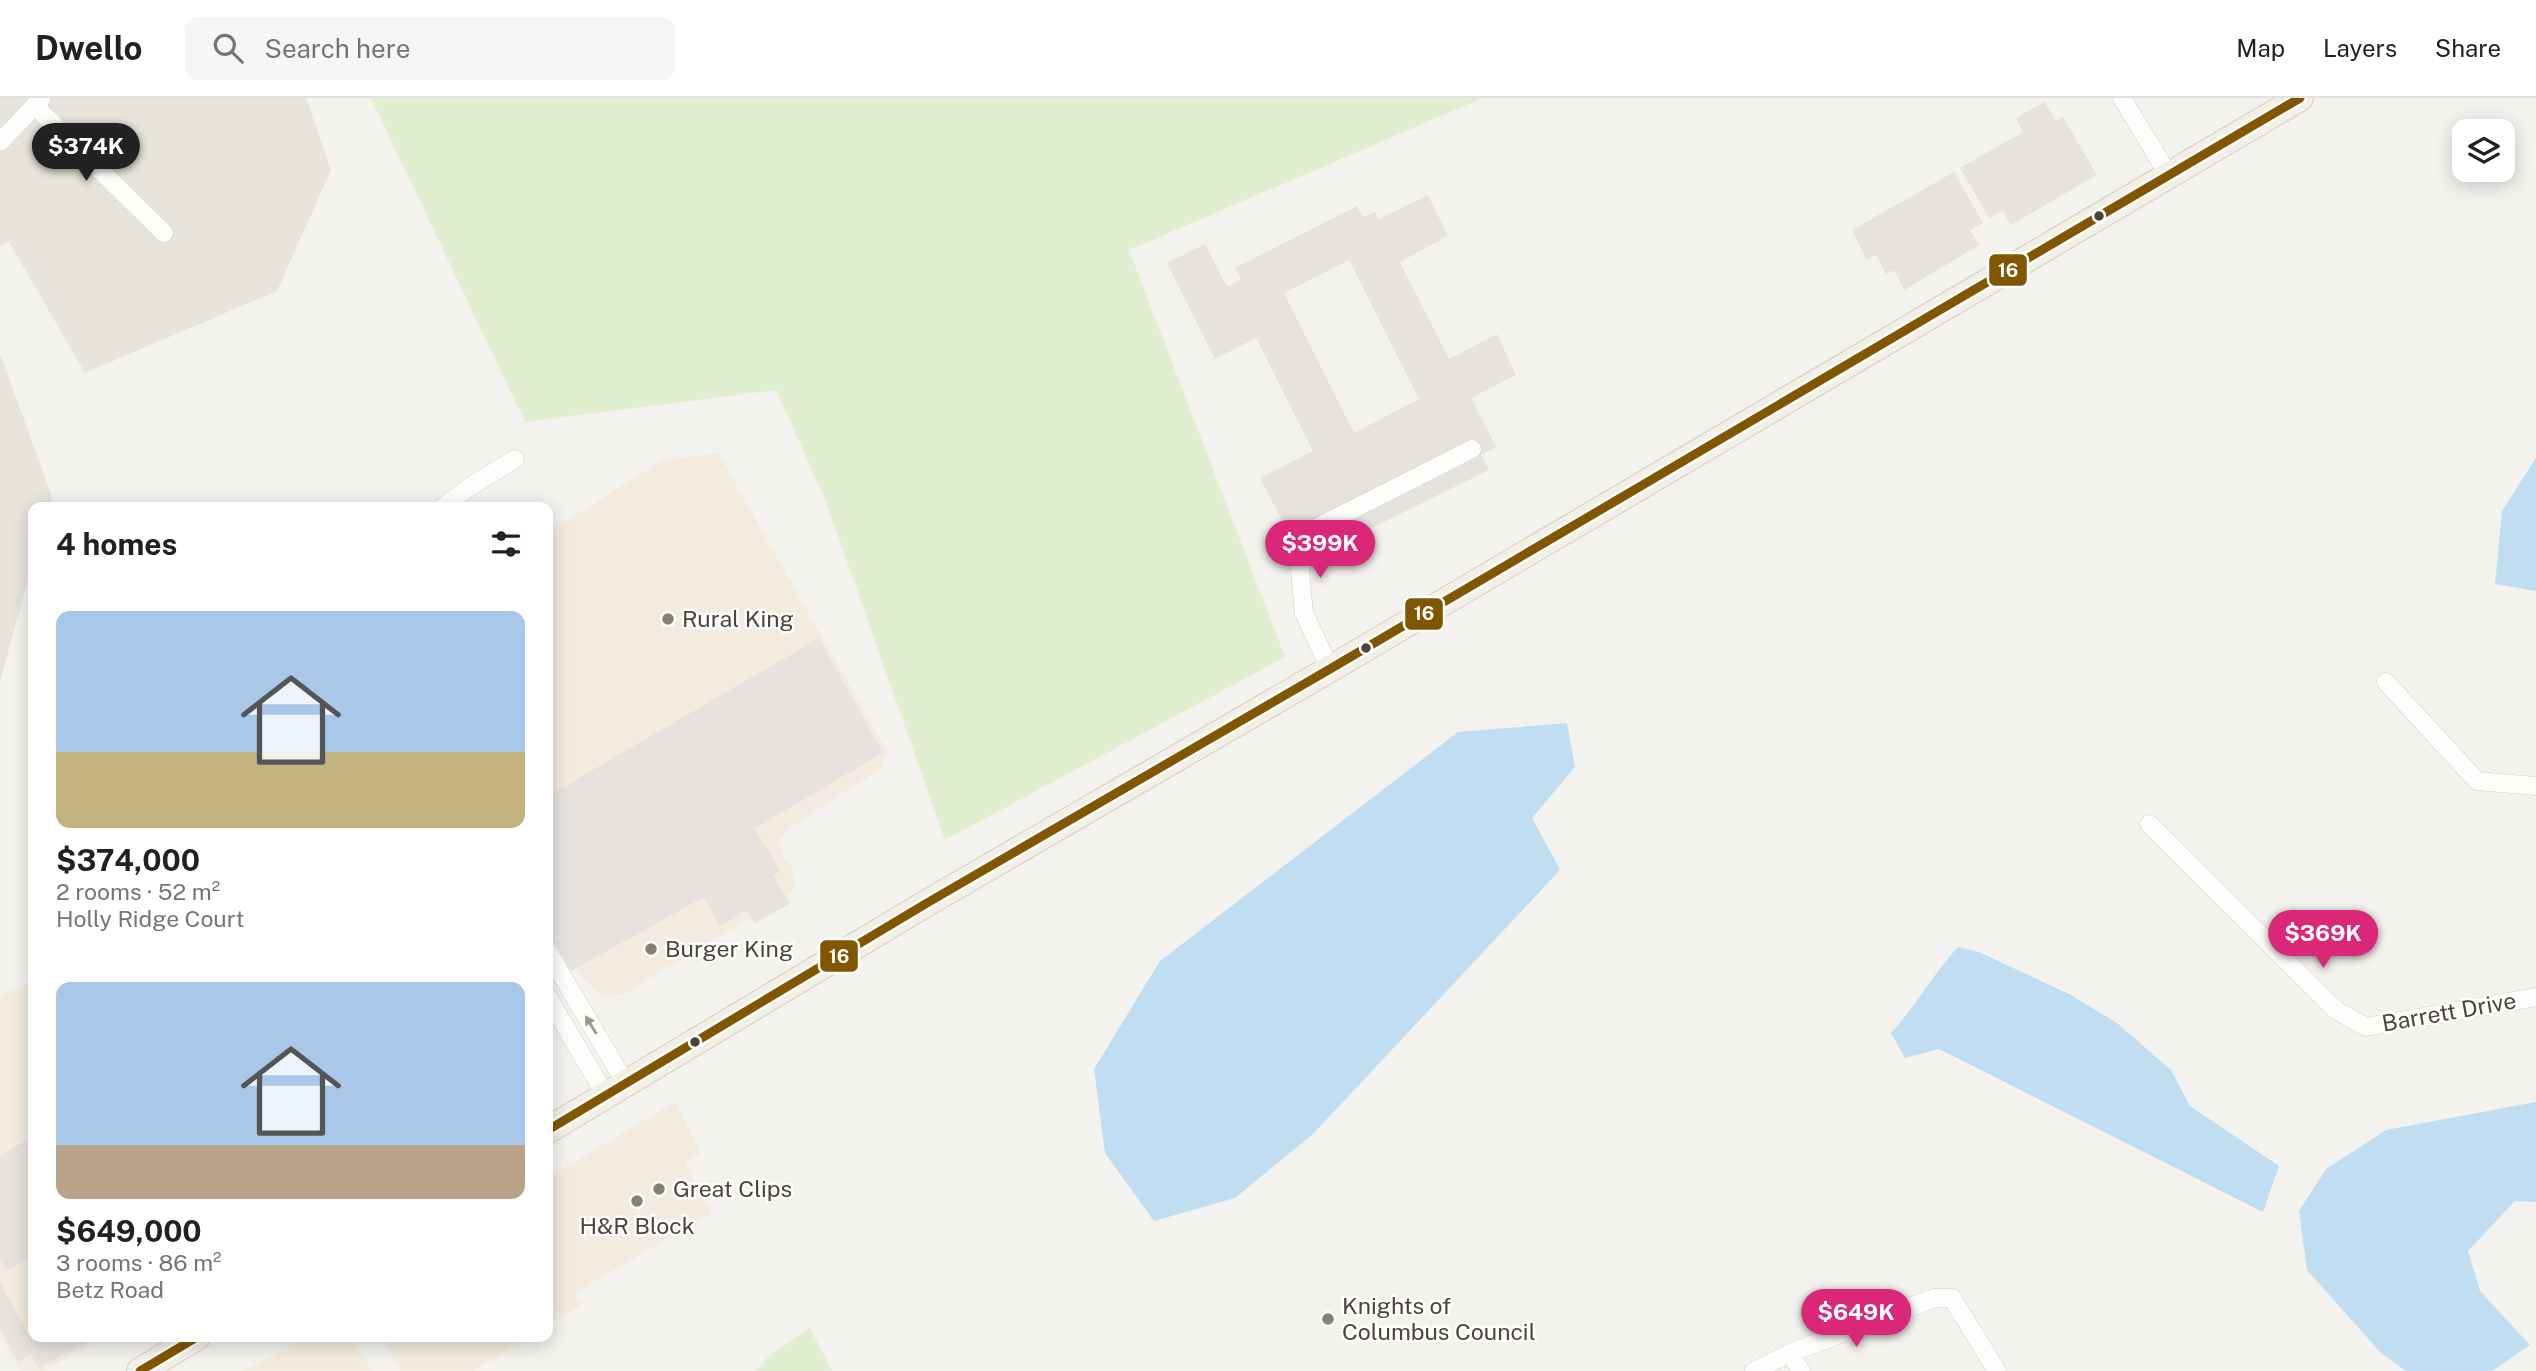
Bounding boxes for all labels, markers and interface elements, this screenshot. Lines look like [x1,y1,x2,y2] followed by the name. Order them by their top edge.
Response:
[185,17,675,80] search box
[35,29,143,67] text: Dwello
[209,29,247,67] icon: search
[265,33,411,64] text: Search here
[2236,34,2285,62] text: Map
[2323,34,2397,62] text: Layers
[2435,34,2501,62] text: Share
[2452,119,2515,182] map controls
[2452,119,2515,182] button: layers
[37,123,135,183] pin: $374K
[48,132,124,159] text: $374K
[2092,209,2106,223] unlabelled marker
[1988,253,2028,287] line badge: 16
[1998,259,2018,281] text: 16
[1271,520,1369,580] pin: $399K
[487,525,525,563] icon: filters
[56,526,177,562] text: 4 homes
[1281,529,1359,556] text: $399K
[1404,597,1444,631] line badge: 16
[1414,602,1434,624] text: 16
[682,605,794,632] place label: Rural King
[660,611,676,627] marker: Rural King
[1359,641,1373,655] unlabelled marker
[228,657,354,783] icon: home
[56,842,200,878] text: $374,000
[56,878,220,905] text: 2 rooms · 52 m²
[56,905,244,932] text: Holly Ridge Court
[2274,910,2372,970] pin: $369K
[2284,919,2362,946] text: $369K
[665,935,793,962] place label: Burger King
[819,939,859,973] line badge: 16
[643,941,659,957] marker: Burger King
[829,945,849,967] text: 16
[2380,986,2518,1037] street label: Barrett Drive
[585,1016,597,1035] one-way arrow
[228,1028,354,1154] icon: home
[688,1035,702,1049] unlabelled marker
[673,1175,792,1202] place label: Great Clips
[651,1181,667,1197] marker: Great Clips
[629,1193,645,1209] marker: H&R Block
[579,1212,695,1239] place label: H&R Block
[56,1213,202,1249] text: $649,000
[56,1249,222,1276] text: 3 rooms · 86 m²
[56,1276,164,1303] text: Betz Road
[1807,1290,1905,1349] pin: $649K
[1342,1292,1536,1345] place label: Knights of Columbus Council
[1817,1298,1895,1325] text: $649K
[1320,1311,1336,1327] marker: Knights of Columbus Council

